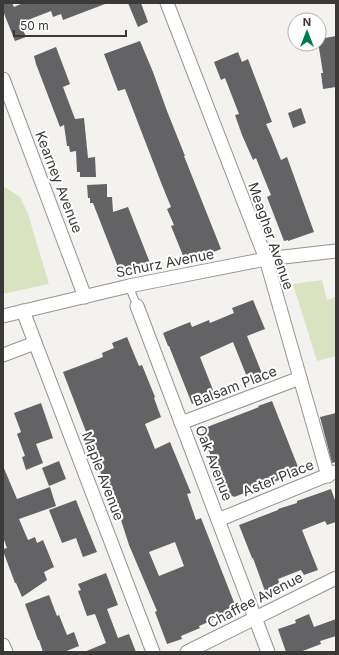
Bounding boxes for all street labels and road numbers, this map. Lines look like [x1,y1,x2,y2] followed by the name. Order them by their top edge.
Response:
[32,129,87,235] street label: Kearney Avenue
[245,180,298,292] street label: Meagher Avenue
[114,245,215,280] street label: Schurz Avenue
[191,362,279,409] street label: Balsam Place
[192,423,237,503] street label: Oak Avenue
[79,429,128,523] street label: Maple Avenue
[240,456,316,500] street label: Aster Place
[204,568,306,631] street label: Chaffee Avenue

